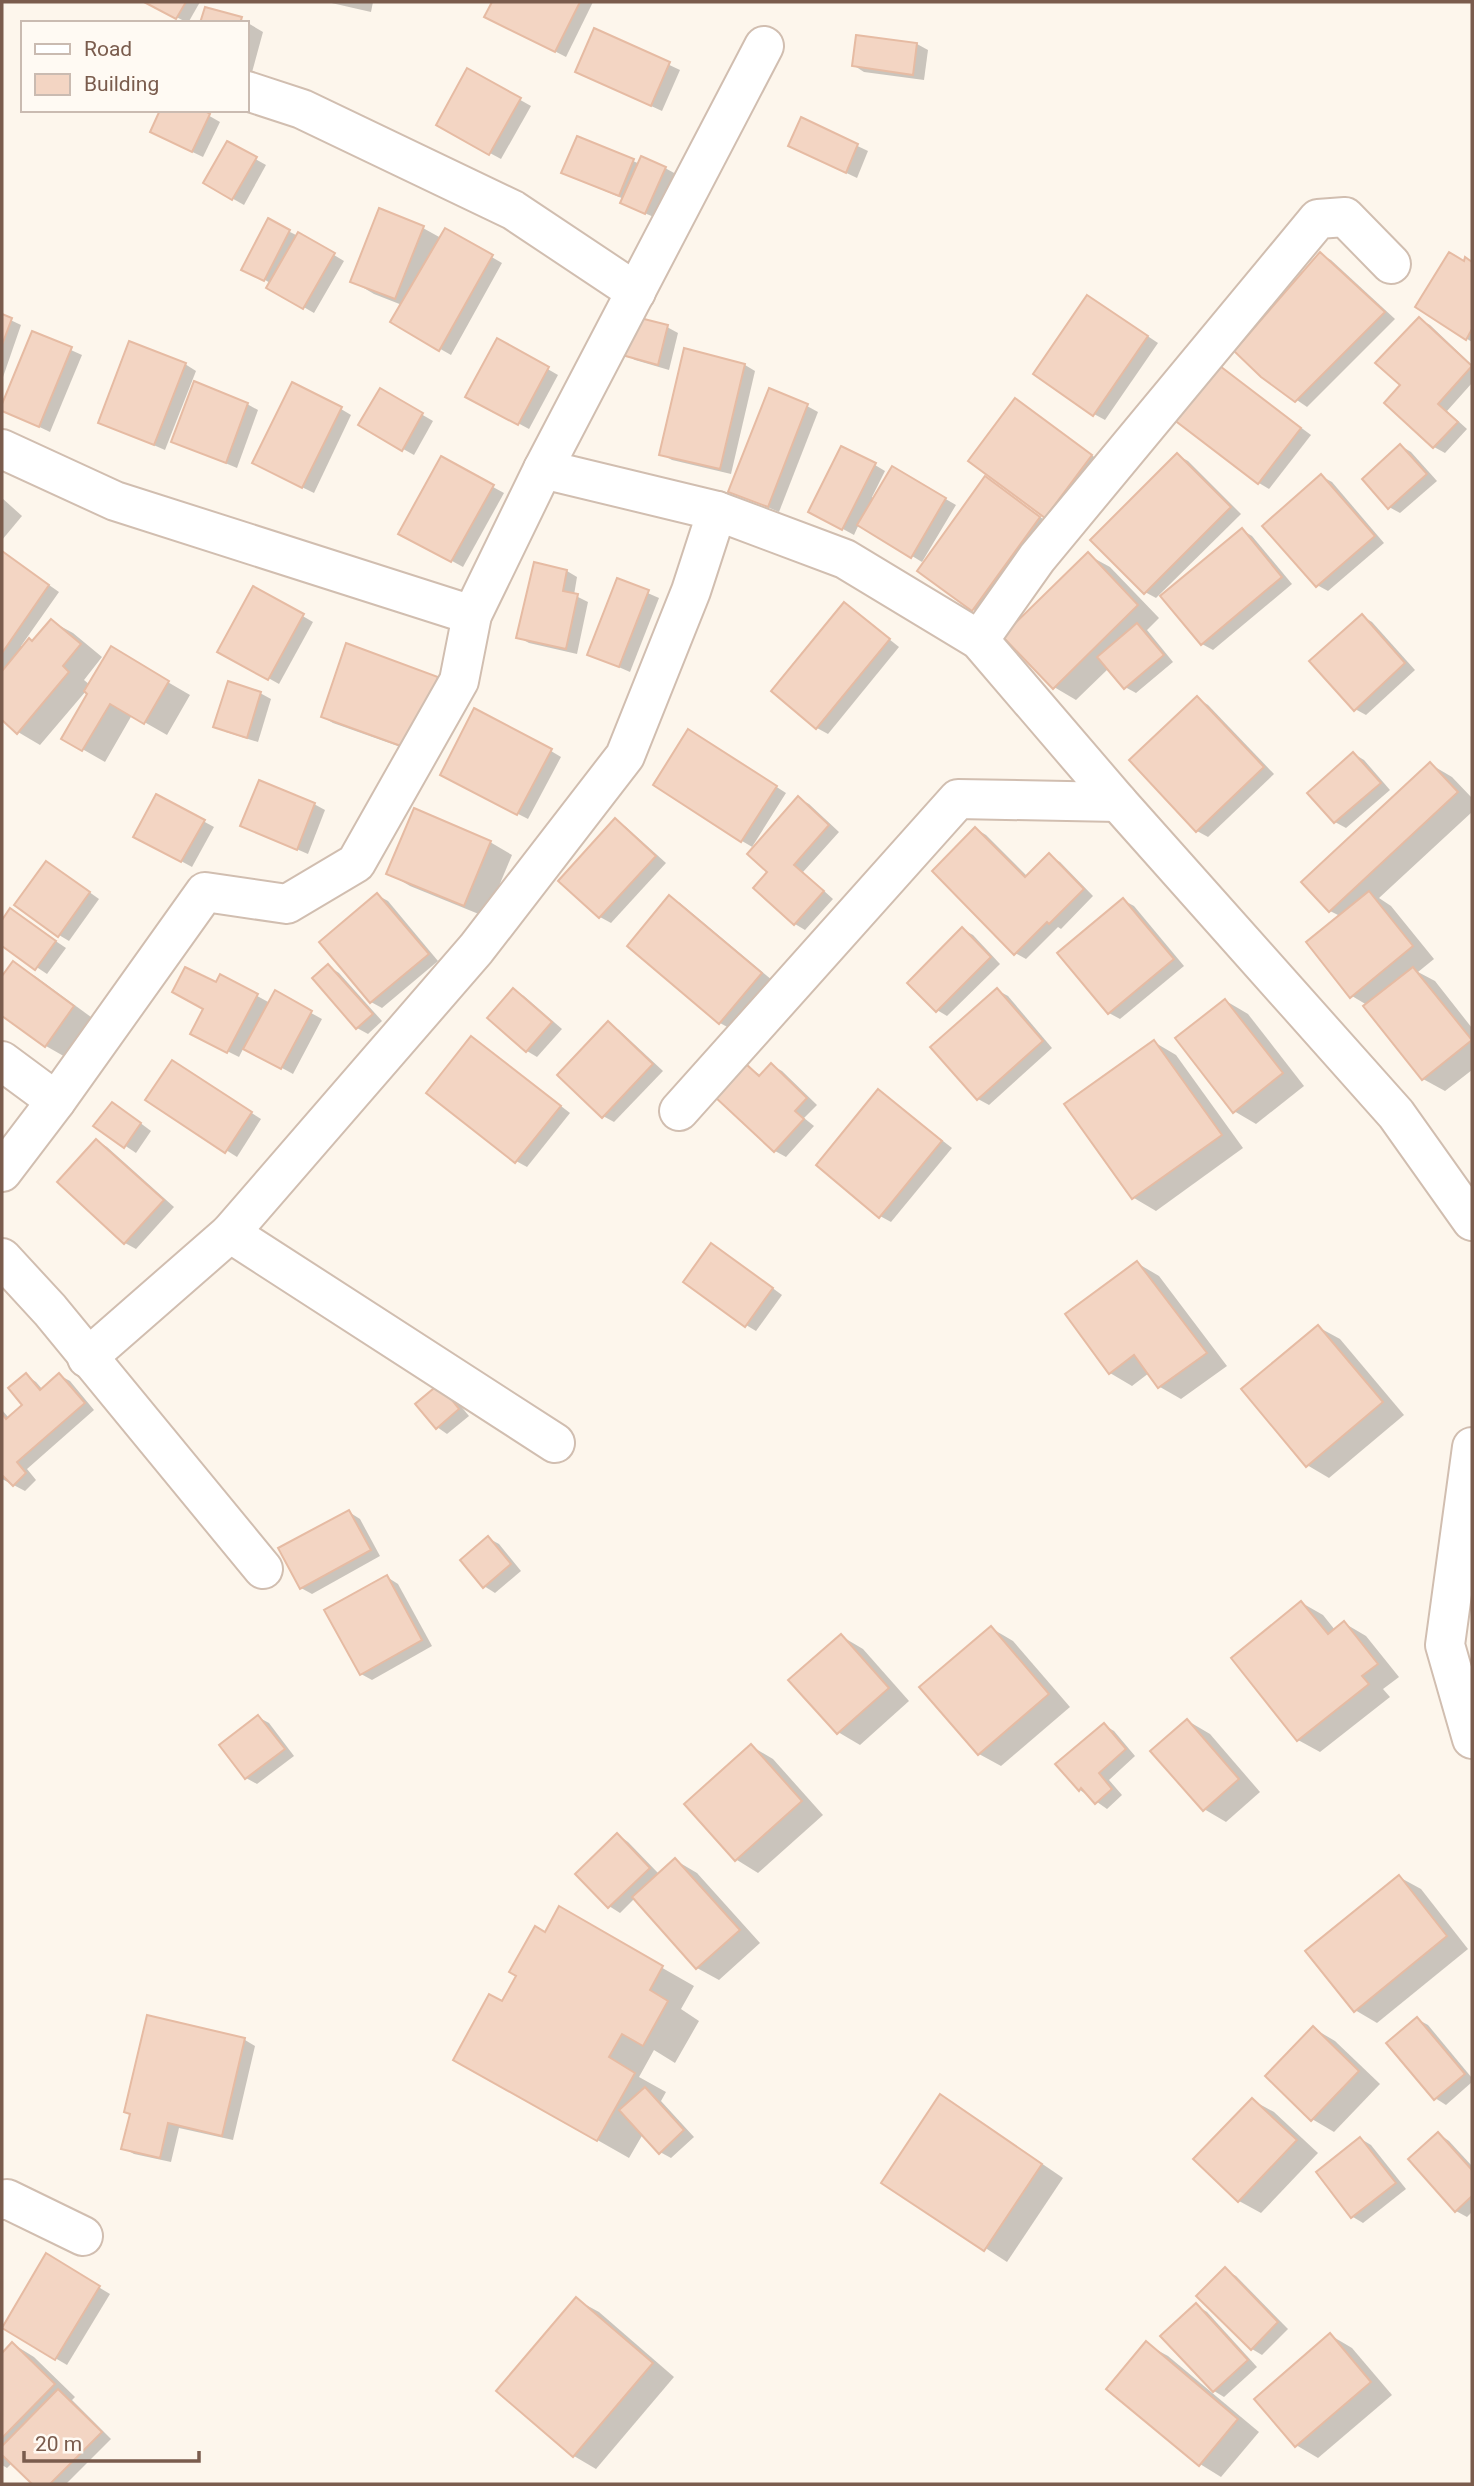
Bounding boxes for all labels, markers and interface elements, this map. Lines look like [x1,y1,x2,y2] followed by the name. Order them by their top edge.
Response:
[21,21,248,112] legend
[84,37,132,61] text: Road
[84,72,159,96] text: Building
[24,2420,200,2464] scale bar
[35,2432,82,2456] text: 20 m

